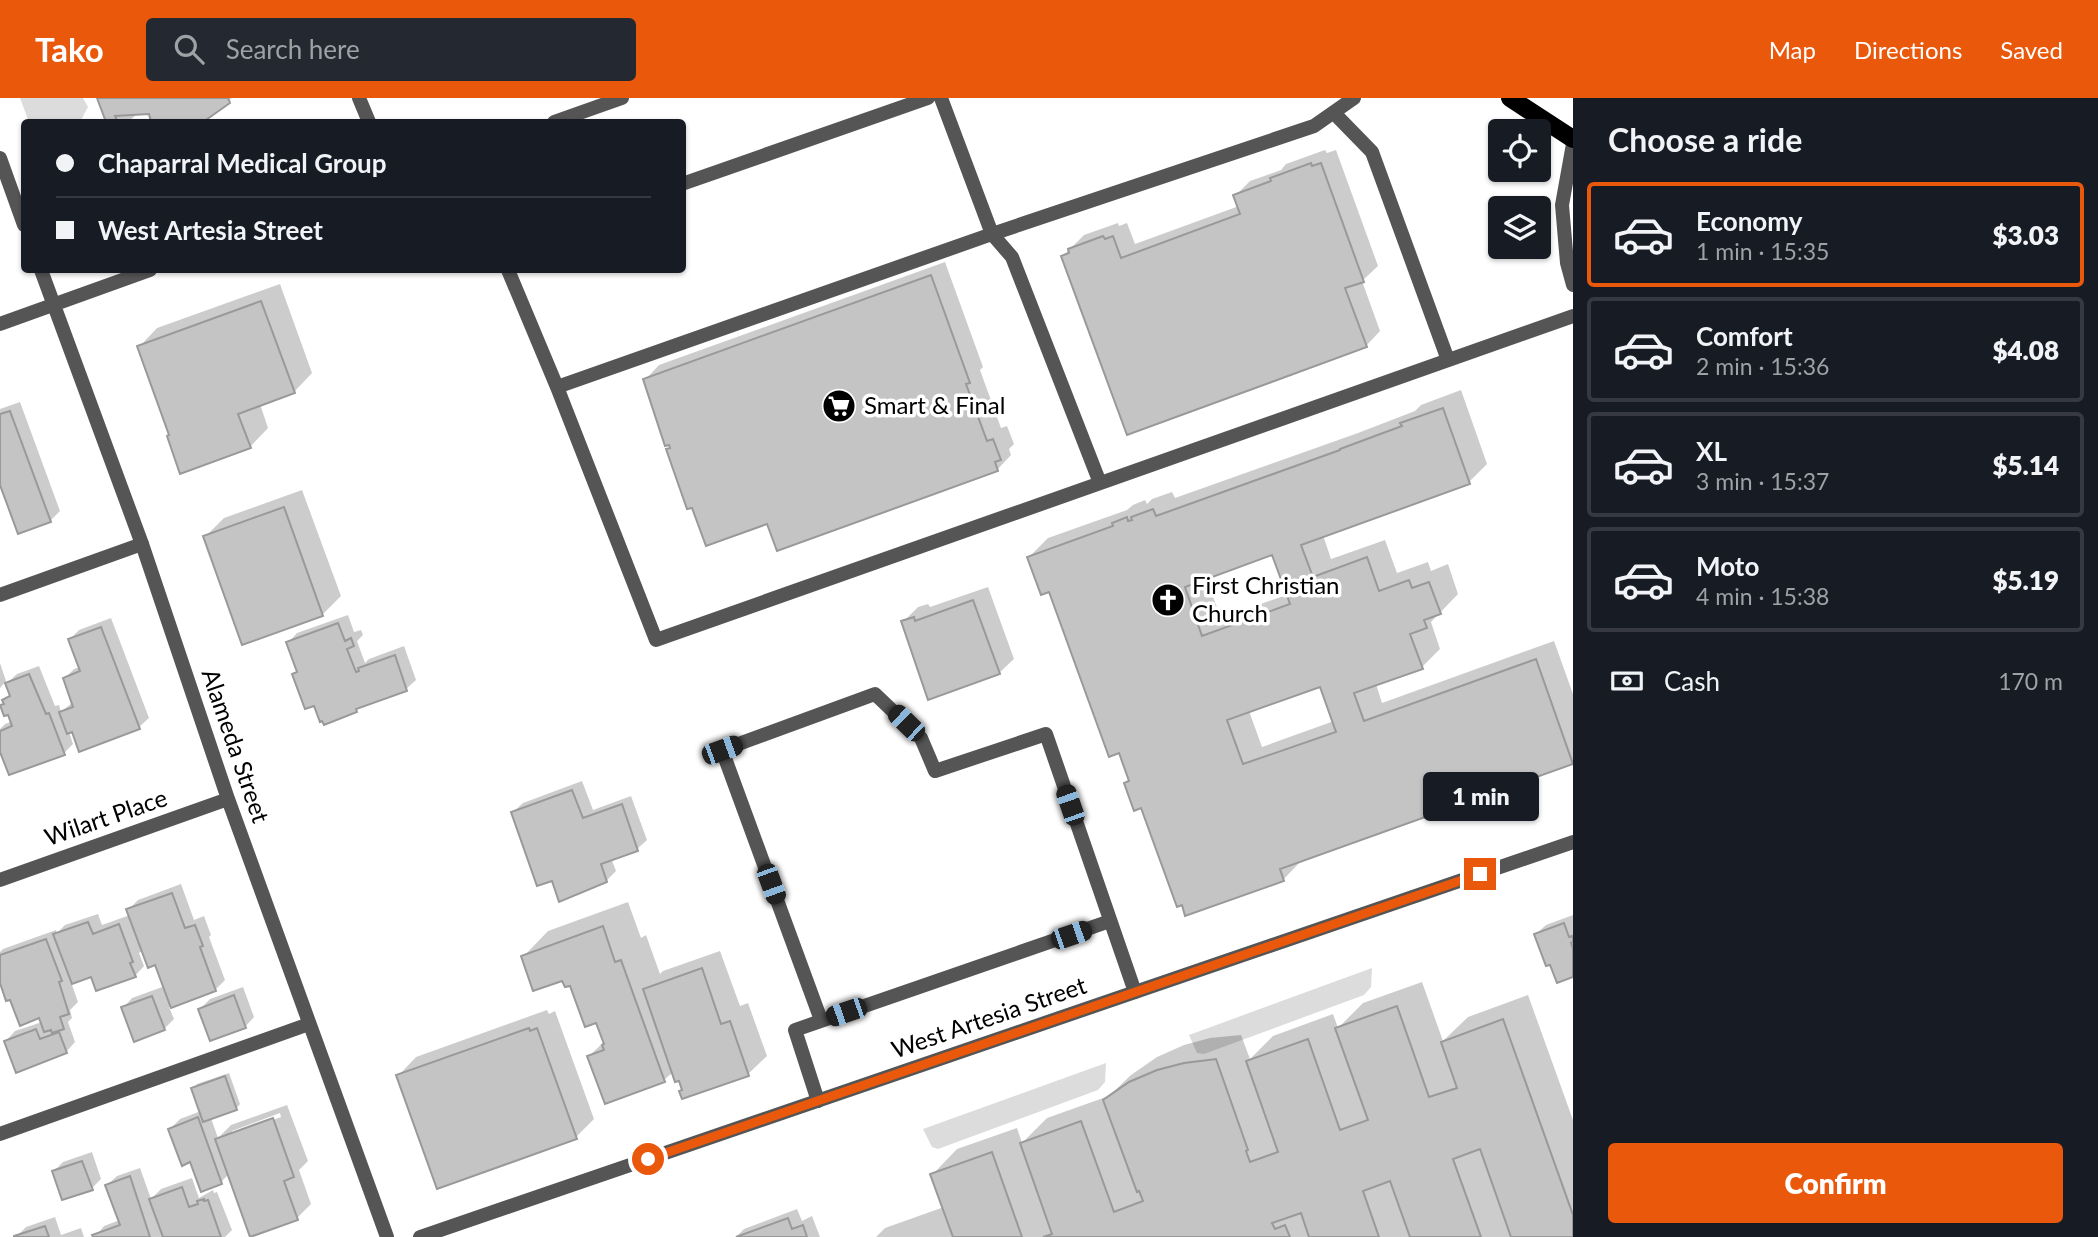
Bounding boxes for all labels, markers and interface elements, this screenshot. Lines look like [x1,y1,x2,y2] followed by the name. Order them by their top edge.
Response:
[146,18,636,81] search box
[35,29,104,69] text: Tako
[170,30,208,68] icon: search
[226,33,360,65] text: Search here
[1769,35,1816,64] text: Map
[1854,35,1962,64] text: Directions
[2000,35,2063,64] text: Saved
[1488,119,1551,259] map controls
[1488,119,1551,182] button: locate
[1608,120,1802,159] text: Choose a ride
[98,147,387,179] text: Chaparral Medical Group
[1488,196,1551,259] button: layers
[1612,203,1675,266] icon: car
[1696,205,1802,237] text: Economy
[98,214,323,246] text: West Artesia Street
[1992,219,2059,251] text: $3.03
[1696,237,1829,265] text: 1 min · 15:35
[1612,318,1675,381] icon: car
[1696,320,1793,352] text: Comfort
[1992,334,2059,366] text: $4.08
[1696,352,1829,380] text: 2 min · 15:36
[820,387,858,425] supermarket icon: Smart & Final
[864,390,1005,419] place label: Smart & Final
[1612,433,1675,496] icon: car
[1696,435,1727,467] text: XL
[1992,449,2059,481] text: $5.14
[1696,467,1829,495] text: 3 min · 15:37
[1612,548,1675,611] icon: car
[1696,550,1759,582] text: Moto
[1992,564,2059,596] text: $5.19
[1192,570,1340,627] place label: First Christian Church
[1149,581,1187,619] church icon: First Christian Church
[1696,582,1829,610] text: 4 min · 15:38
[1608,662,1646,700] icon: cash
[197,665,276,827] street label: Alameda Street
[1664,665,1720,697] text: Cash
[1998,667,2063,695] text: 170 m
[884,701,929,745] car
[699,733,746,767] car
[1422,772,1538,822] callout: 1 min
[41,782,170,851] street label: Wilart Place
[1054,782,1087,828] car
[1452,782,1510,810] text: 1 min
[1464,858,1496,890] route end
[754,861,789,907] car
[1048,918,1095,952] car
[887,970,1090,1064] street label: West Artesia Street
[823,995,870,1029] car
[632,1143,664,1175] route start
[1608,1143,2063,1223] button: Confirm

